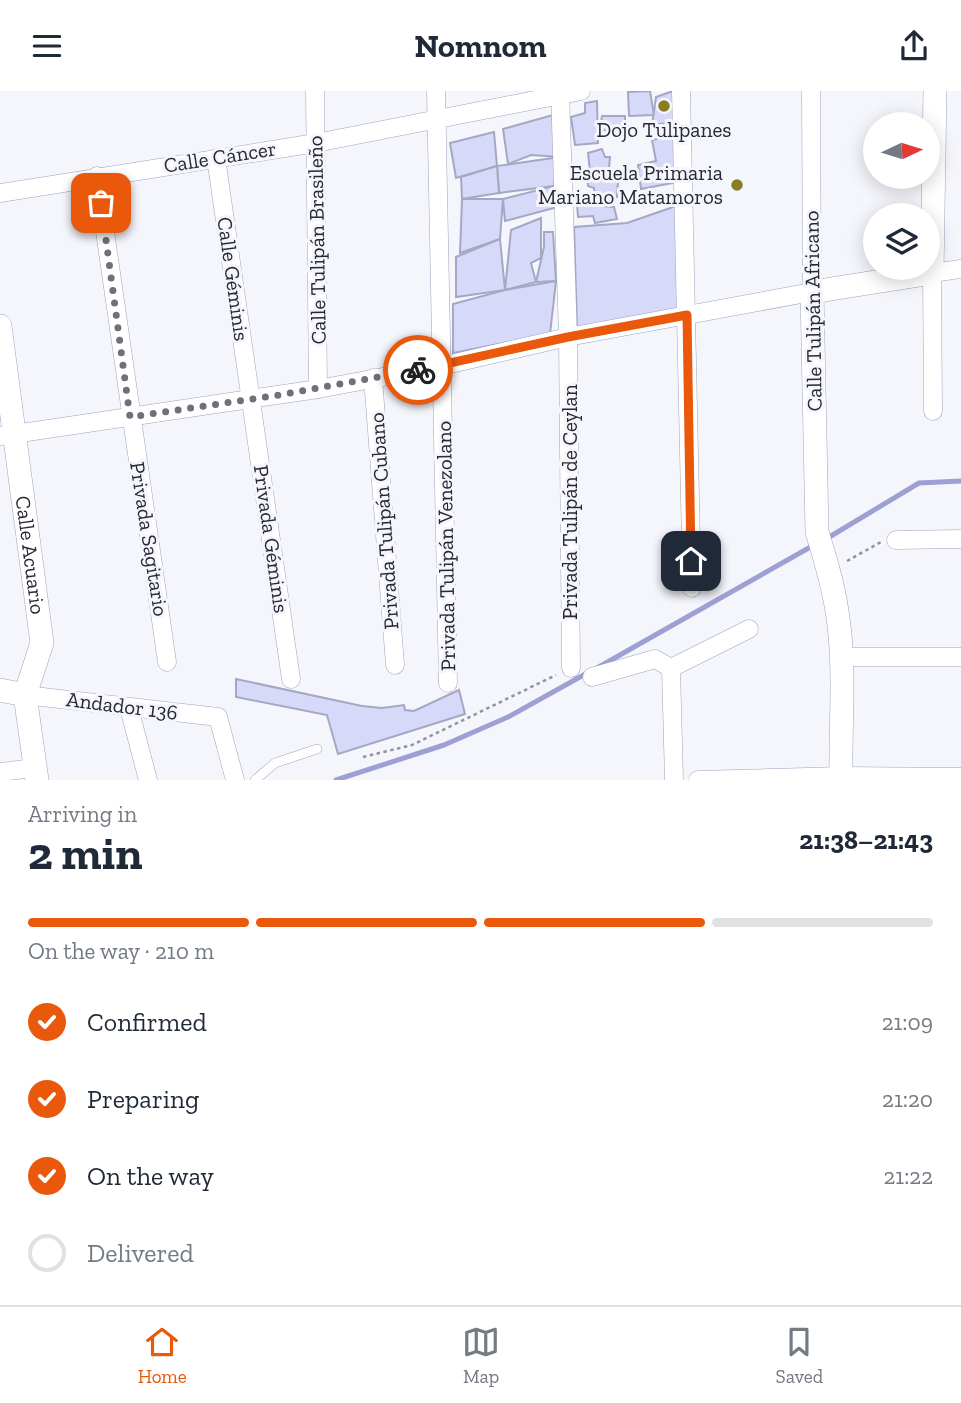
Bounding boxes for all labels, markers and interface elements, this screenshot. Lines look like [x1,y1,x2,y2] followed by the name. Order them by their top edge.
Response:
[28,27,66,65] icon: menu
[414,27,547,65] text: Nomnom
[895,27,933,65] icon: share
[656,98,672,114] marker: Dojo Tulipanes
[863,112,940,189] north arrow
[863,112,940,280] map controls
[596,117,732,143] place label: Dojo Tulipanes
[162,135,278,178] street label: Calle Cáncer
[302,135,331,345] street label: Calle Tulipán Brasileño
[538,160,723,209] place label: Escuela Primaria Mariano Matamoros
[71,173,131,233] pin
[729,177,745,193] marker: Escuela Primaria Mariano Matamoros
[82,184,120,222] icon: bag
[863,203,940,280] button: layers
[798,210,827,412] street label: Calle Tulipán Africano
[212,215,255,343] street label: Calle Géminis
[383,335,453,405] courier
[399,351,437,389] icon: bike
[557,384,582,620] street label: Privada Tulipán de Ceylan
[363,412,404,630] street label: Privada Tulipán Cubano
[431,421,460,671] street label: Privada Tulipán Venezolano
[125,460,174,618] street label: Privada Sagitario
[249,463,294,615] street label: Privada Géminis
[11,494,51,616] street label: Calle Acuario
[661,531,721,591] pin
[672,542,710,580] icon: home
[65,686,179,725] street label: Andador 136
[28,800,137,828] text: Arriving in
[799,824,933,856] text: 21:38–21:43
[28,826,143,881] text: 2 min
[28,937,214,965] text: On the way · 210 m
[28,1003,66,1041] icon: check
[87,1006,207,1038] text: Confirmed
[882,1008,933,1036] text: 21:09
[28,1080,66,1118] icon: check
[87,1083,199,1115] text: Preparing
[882,1085,933,1113] text: 21:20
[28,1157,66,1195] icon: check
[87,1160,214,1192] text: On the way
[883,1162,933,1190] text: 21:22
[87,1237,194,1269] text: Delivered
[138,1323,187,1388] tab: Home
[462,1323,500,1388] tab: Map
[776,1323,823,1388] tab: Saved

